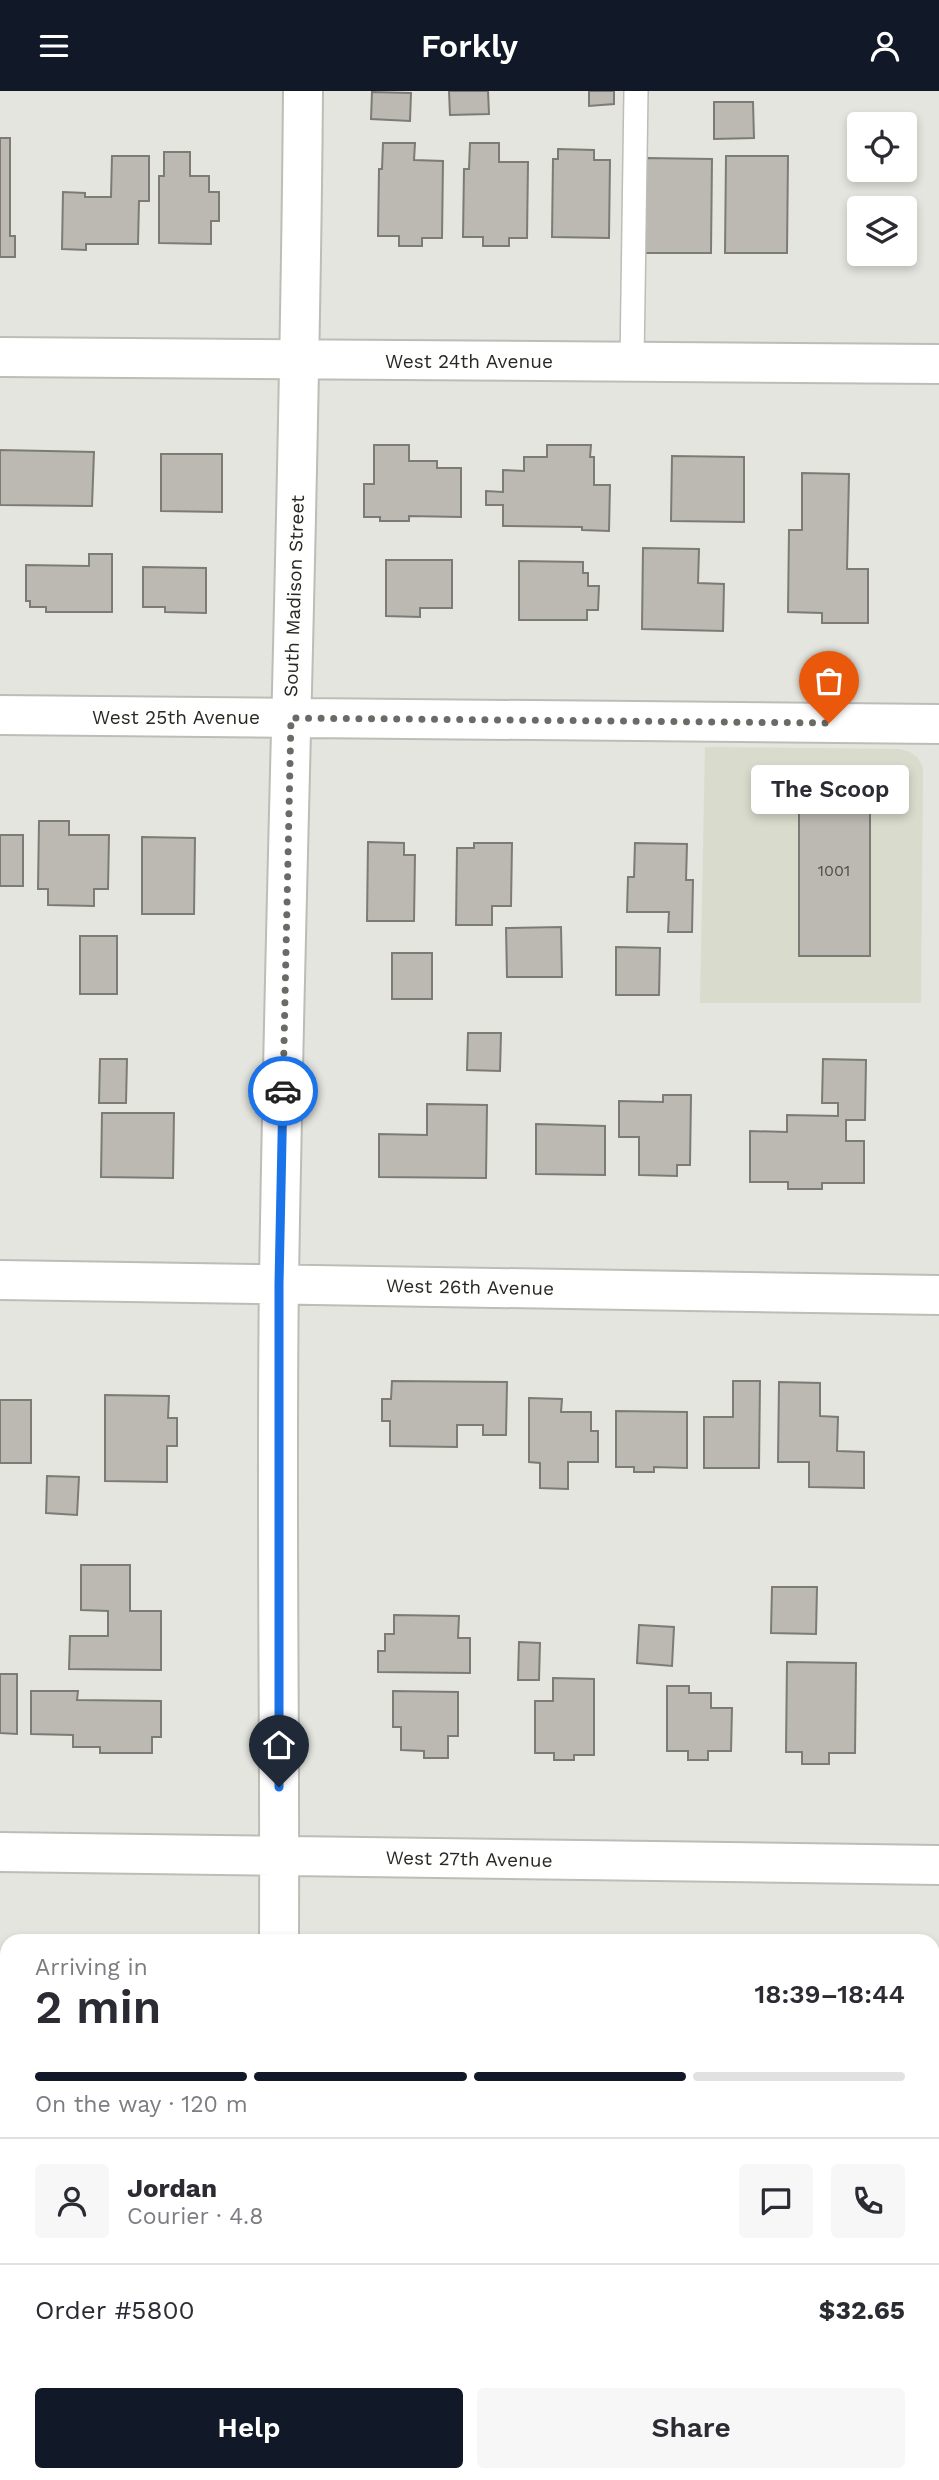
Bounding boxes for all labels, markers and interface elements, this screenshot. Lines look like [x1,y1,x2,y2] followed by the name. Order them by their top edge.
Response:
[35,27,73,65] icon: menu
[421,27,518,65] text: Forkly
[866,27,904,65] icon: person
[847,112,917,266] map controls
[847,112,917,182] button: locate
[847,196,917,266] button: layers
[385,350,553,373] street label: West 24th Avenue
[279,495,309,697] street label: South Madison Street
[799,651,859,723] pin
[810,662,848,700] icon: bag
[92,706,260,729] street label: West 25th Avenue
[750,765,908,814] callout: The Scoop
[771,776,889,803] text: The Scoop
[818,861,850,880] house number: 1001
[248,1056,318,1126] courier
[264,1072,302,1110] icon: car
[386,1274,554,1300] street label: West 26th Avenue
[249,1715,309,1787] pin
[260,1726,298,1764] icon: home
[385,1846,553,1872] street label: West 27th Avenue
[35,1954,148,1981] text: Arriving in
[754,1979,905,2009] text: 18:39–18:44
[35,1980,161,2034] text: 2 min
[35,2091,248,2118] text: On the way · 120 m
[35,2164,109,2238] button: person
[739,2164,813,2238] button: chat
[831,2164,905,2238] button: phone
[127,2173,217,2203] text: Jordan
[127,2203,263,2230] text: Courier · 4.8
[35,2295,195,2325] text: Order #5800
[819,2295,905,2325] text: $32.65
[35,2388,463,2468] button: Help
[477,2388,905,2468] button: Share

